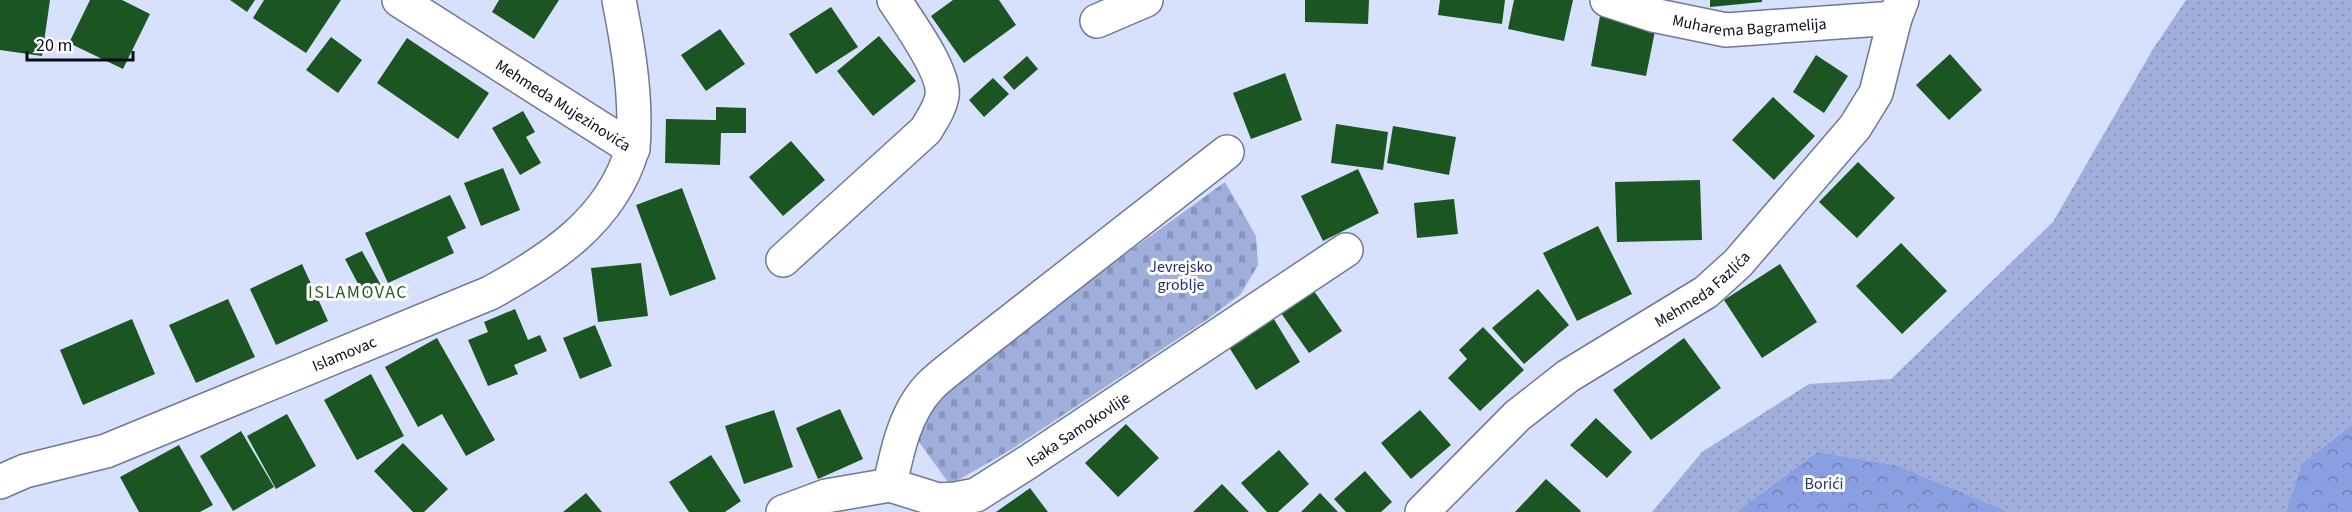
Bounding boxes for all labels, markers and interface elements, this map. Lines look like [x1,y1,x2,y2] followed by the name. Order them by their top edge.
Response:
[1670,9,1827,42] street label: Muharema Bagramelija
[27,24,134,62] scale bar
[36,33,72,58] text: 20 m
[491,54,635,157] street label: Mehmeda Mujezinovića
[1650,247,1756,333] street label: Mehmeda Fazlića
[1149,256,1213,296] park label: Jevrejsko groblje
[308,280,408,305] district label: ISLAMOVAC
[309,331,380,377] street label: Islamovac
[1022,387,1135,472] street label: Isaka Samokovlije
[1805,473,1843,495] park label: Borići

